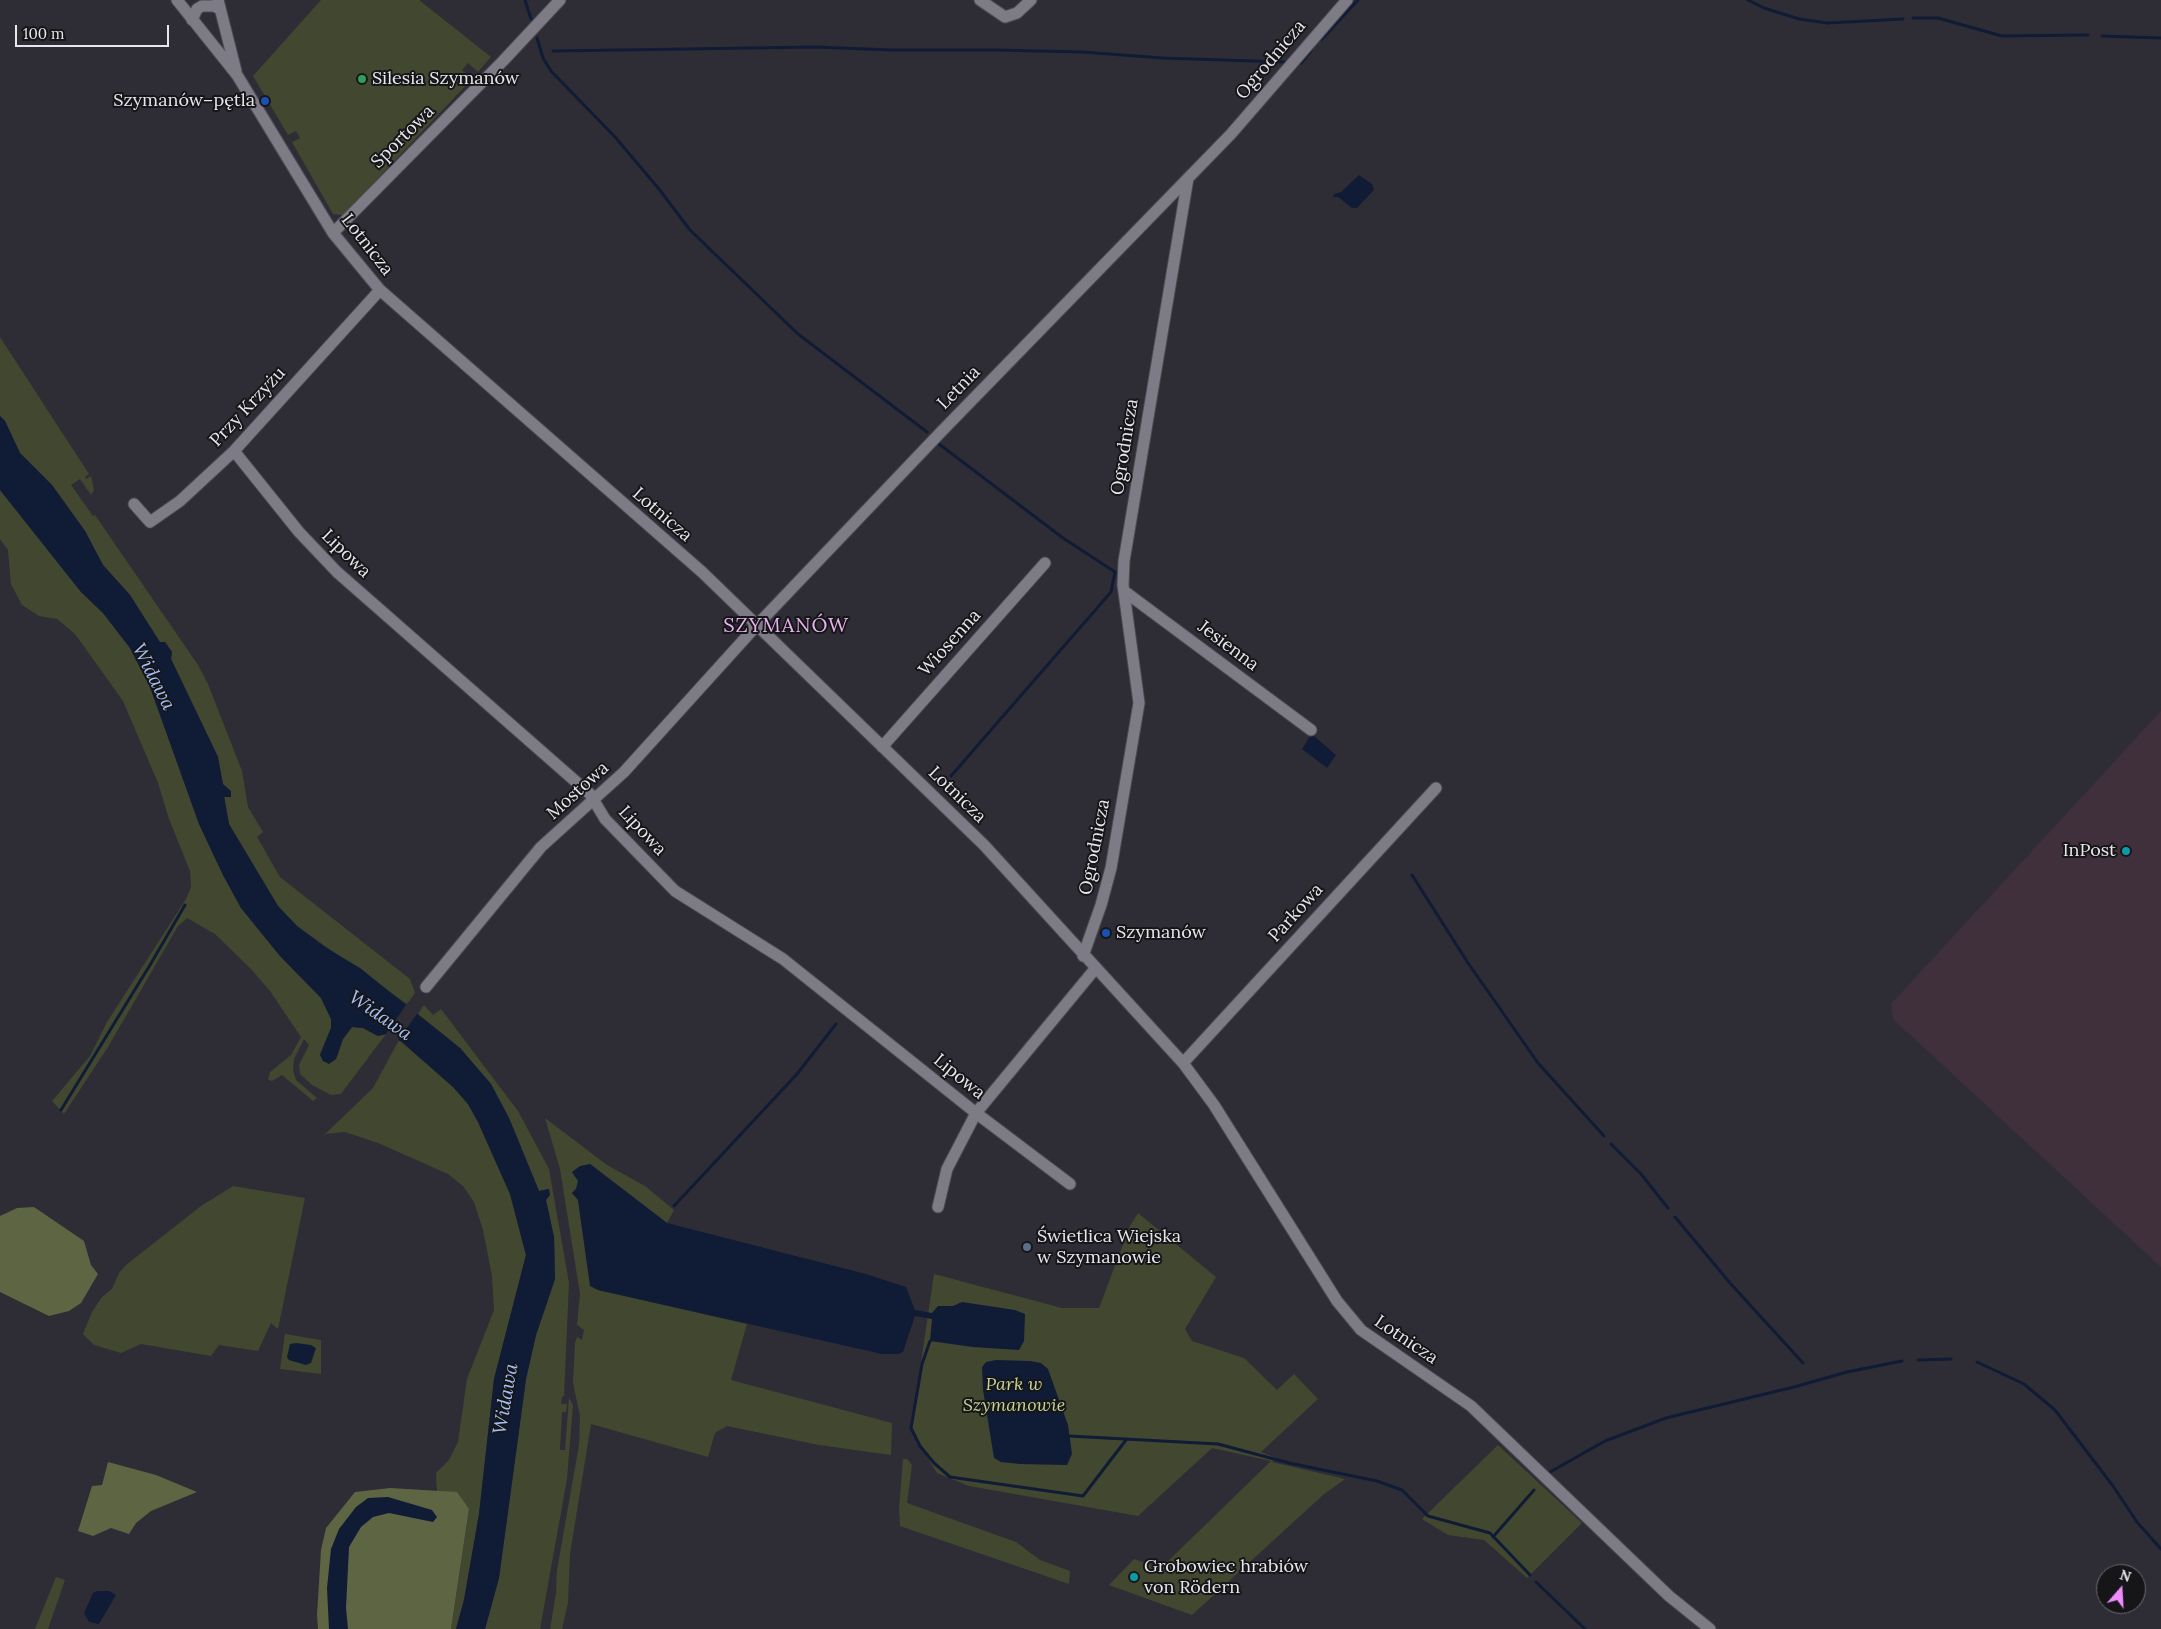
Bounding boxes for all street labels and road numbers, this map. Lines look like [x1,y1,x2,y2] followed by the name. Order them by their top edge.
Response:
[1232,16,1310,104] street label: Ogrodnicza
[367,101,439,173] street label: Sportowa
[336,210,398,280] street label: Lotnicza
[933,362,985,414] street label: Letnia
[206,363,290,451] street label: Przy Krzyżu
[1107,397,1143,497] street label: Ogrodnicza
[628,483,696,547] street label: Lotnicza
[317,525,375,583] street label: Lipowa
[914,605,986,681] street label: Wiosenna
[1193,616,1263,676] street label: Jesienna
[542,758,614,824] street label: Mostowa
[924,762,990,828] street label: Lotnicza
[1075,797,1115,897] street label: Ogrodnicza
[614,802,670,860] street label: Lipowa
[1264,879,1328,947] street label: Parkowa
[929,1050,989,1104] street label: Lipowa
[1370,1311,1442,1369] street label: Lotnicza

